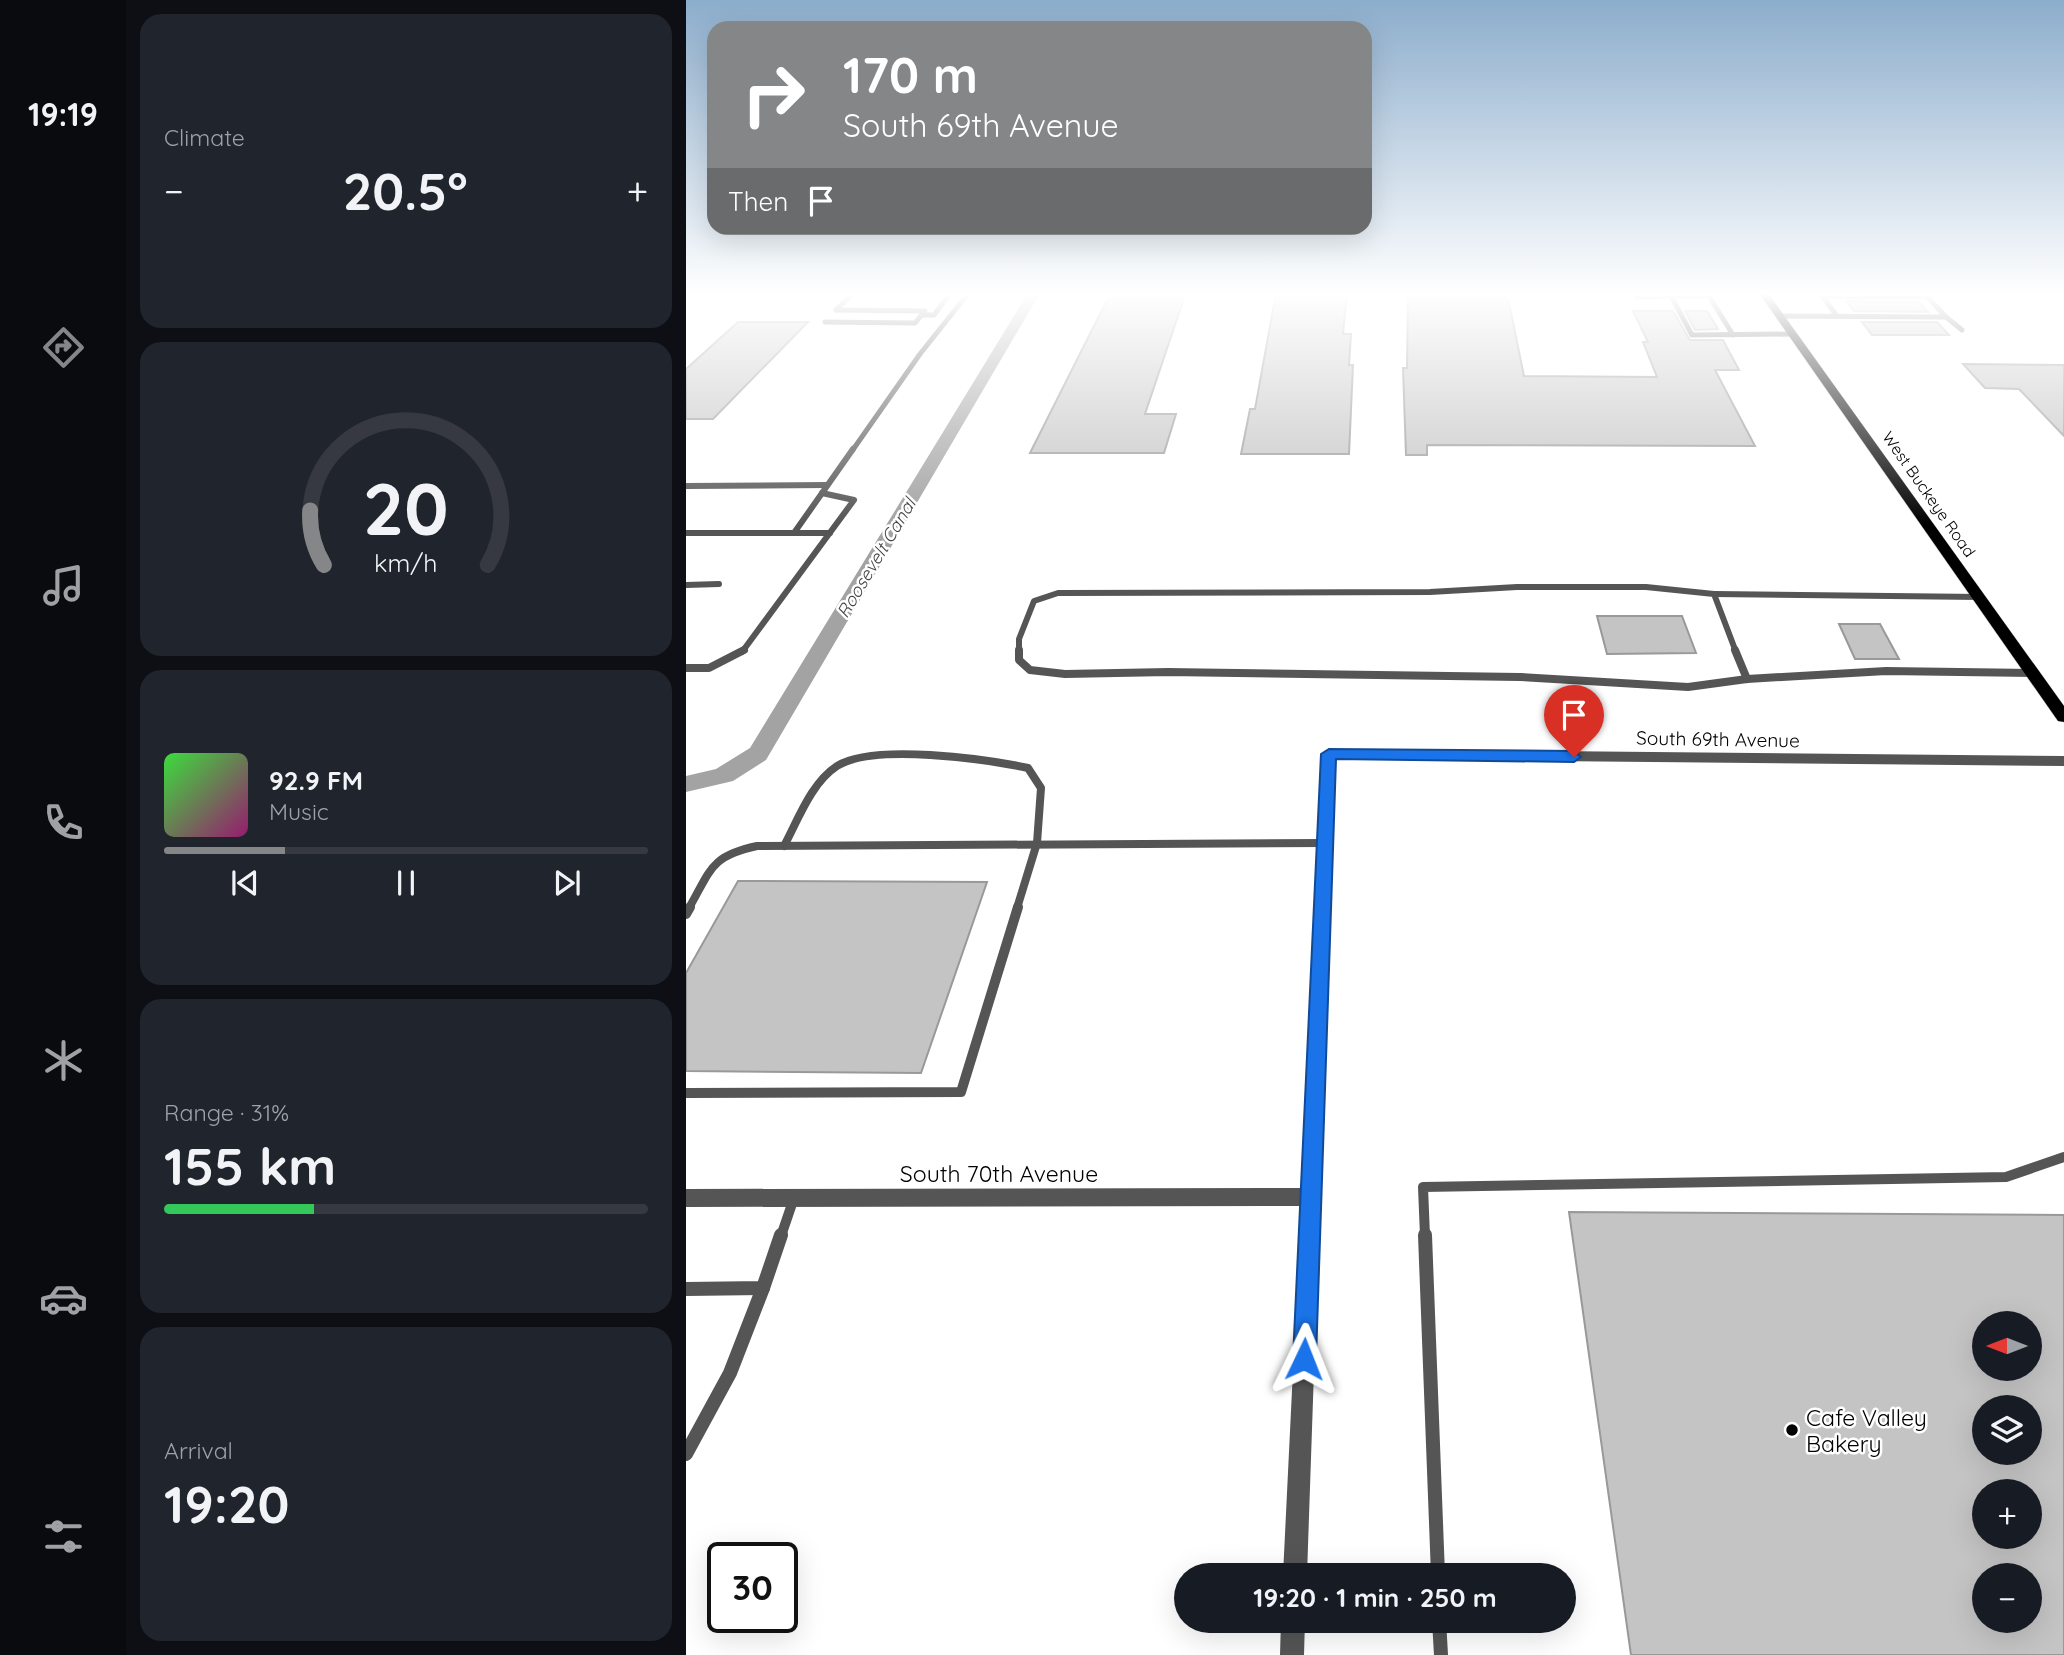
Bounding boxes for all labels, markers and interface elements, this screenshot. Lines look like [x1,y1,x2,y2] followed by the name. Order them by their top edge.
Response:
[843,44,978,105] text: 170 m
[728,49,819,140] icon: right
[28,94,98,134] text: 19:19
[843,105,1119,145] text: South 69th Avenue
[164,123,245,152] text: Climate
[343,158,468,223] text: 20.5°
[164,167,184,215] text: −
[627,167,648,215] text: +
[802,182,840,220] icon: arrive
[728,185,788,218] text: Then
[39,323,88,372] icon: directions
[1878,427,1980,561] street label: West Buckeye Road
[363,463,449,554] text: 20
[831,493,922,622] water label: Roosevelt Canal
[374,547,438,578] text: km/h
[39,561,88,610] icon: music
[1544,685,1604,757] pin
[1555,696,1593,734] icon: arrive
[1636,726,1800,752] street label: South 69th Avenue
[269,764,363,797] text: 92.9 FM
[269,797,329,826] text: Music
[39,798,88,847] icon: phone
[226,864,264,902] icon: previous
[387,864,425,902] icon: pause
[548,864,586,902] icon: next
[39,1036,88,1085] icon: climate
[164,1098,289,1127] text: Range · 31%
[164,1133,336,1198] text: 155 km
[900,1159,1098,1188] street label: South 70th Avenue
[39,1274,88,1323] icon: car
[1972,1311,2042,1381] north arrow
[1972,1311,2042,1633] map controls
[1267,1322,1341,1396] position arrow
[1972,1395,2042,1465] button: layers
[1806,1403,1927,1458] place label: Cafe Valley Bakery
[1784,1422,1800,1438] marker: Cafe Valley Bakery
[164,1436,233,1465] text: Arrival
[164,1471,289,1536] text: 19:20
[1972,1479,2042,1549] button: +
[39,1512,88,1561] icon: filters
[707,1542,798,1633] speed limit sign: 30
[1972,1563,2042,1633] button: −
[1253,1581,1497,1614] text: 19:20 · 1 min · 250 m

